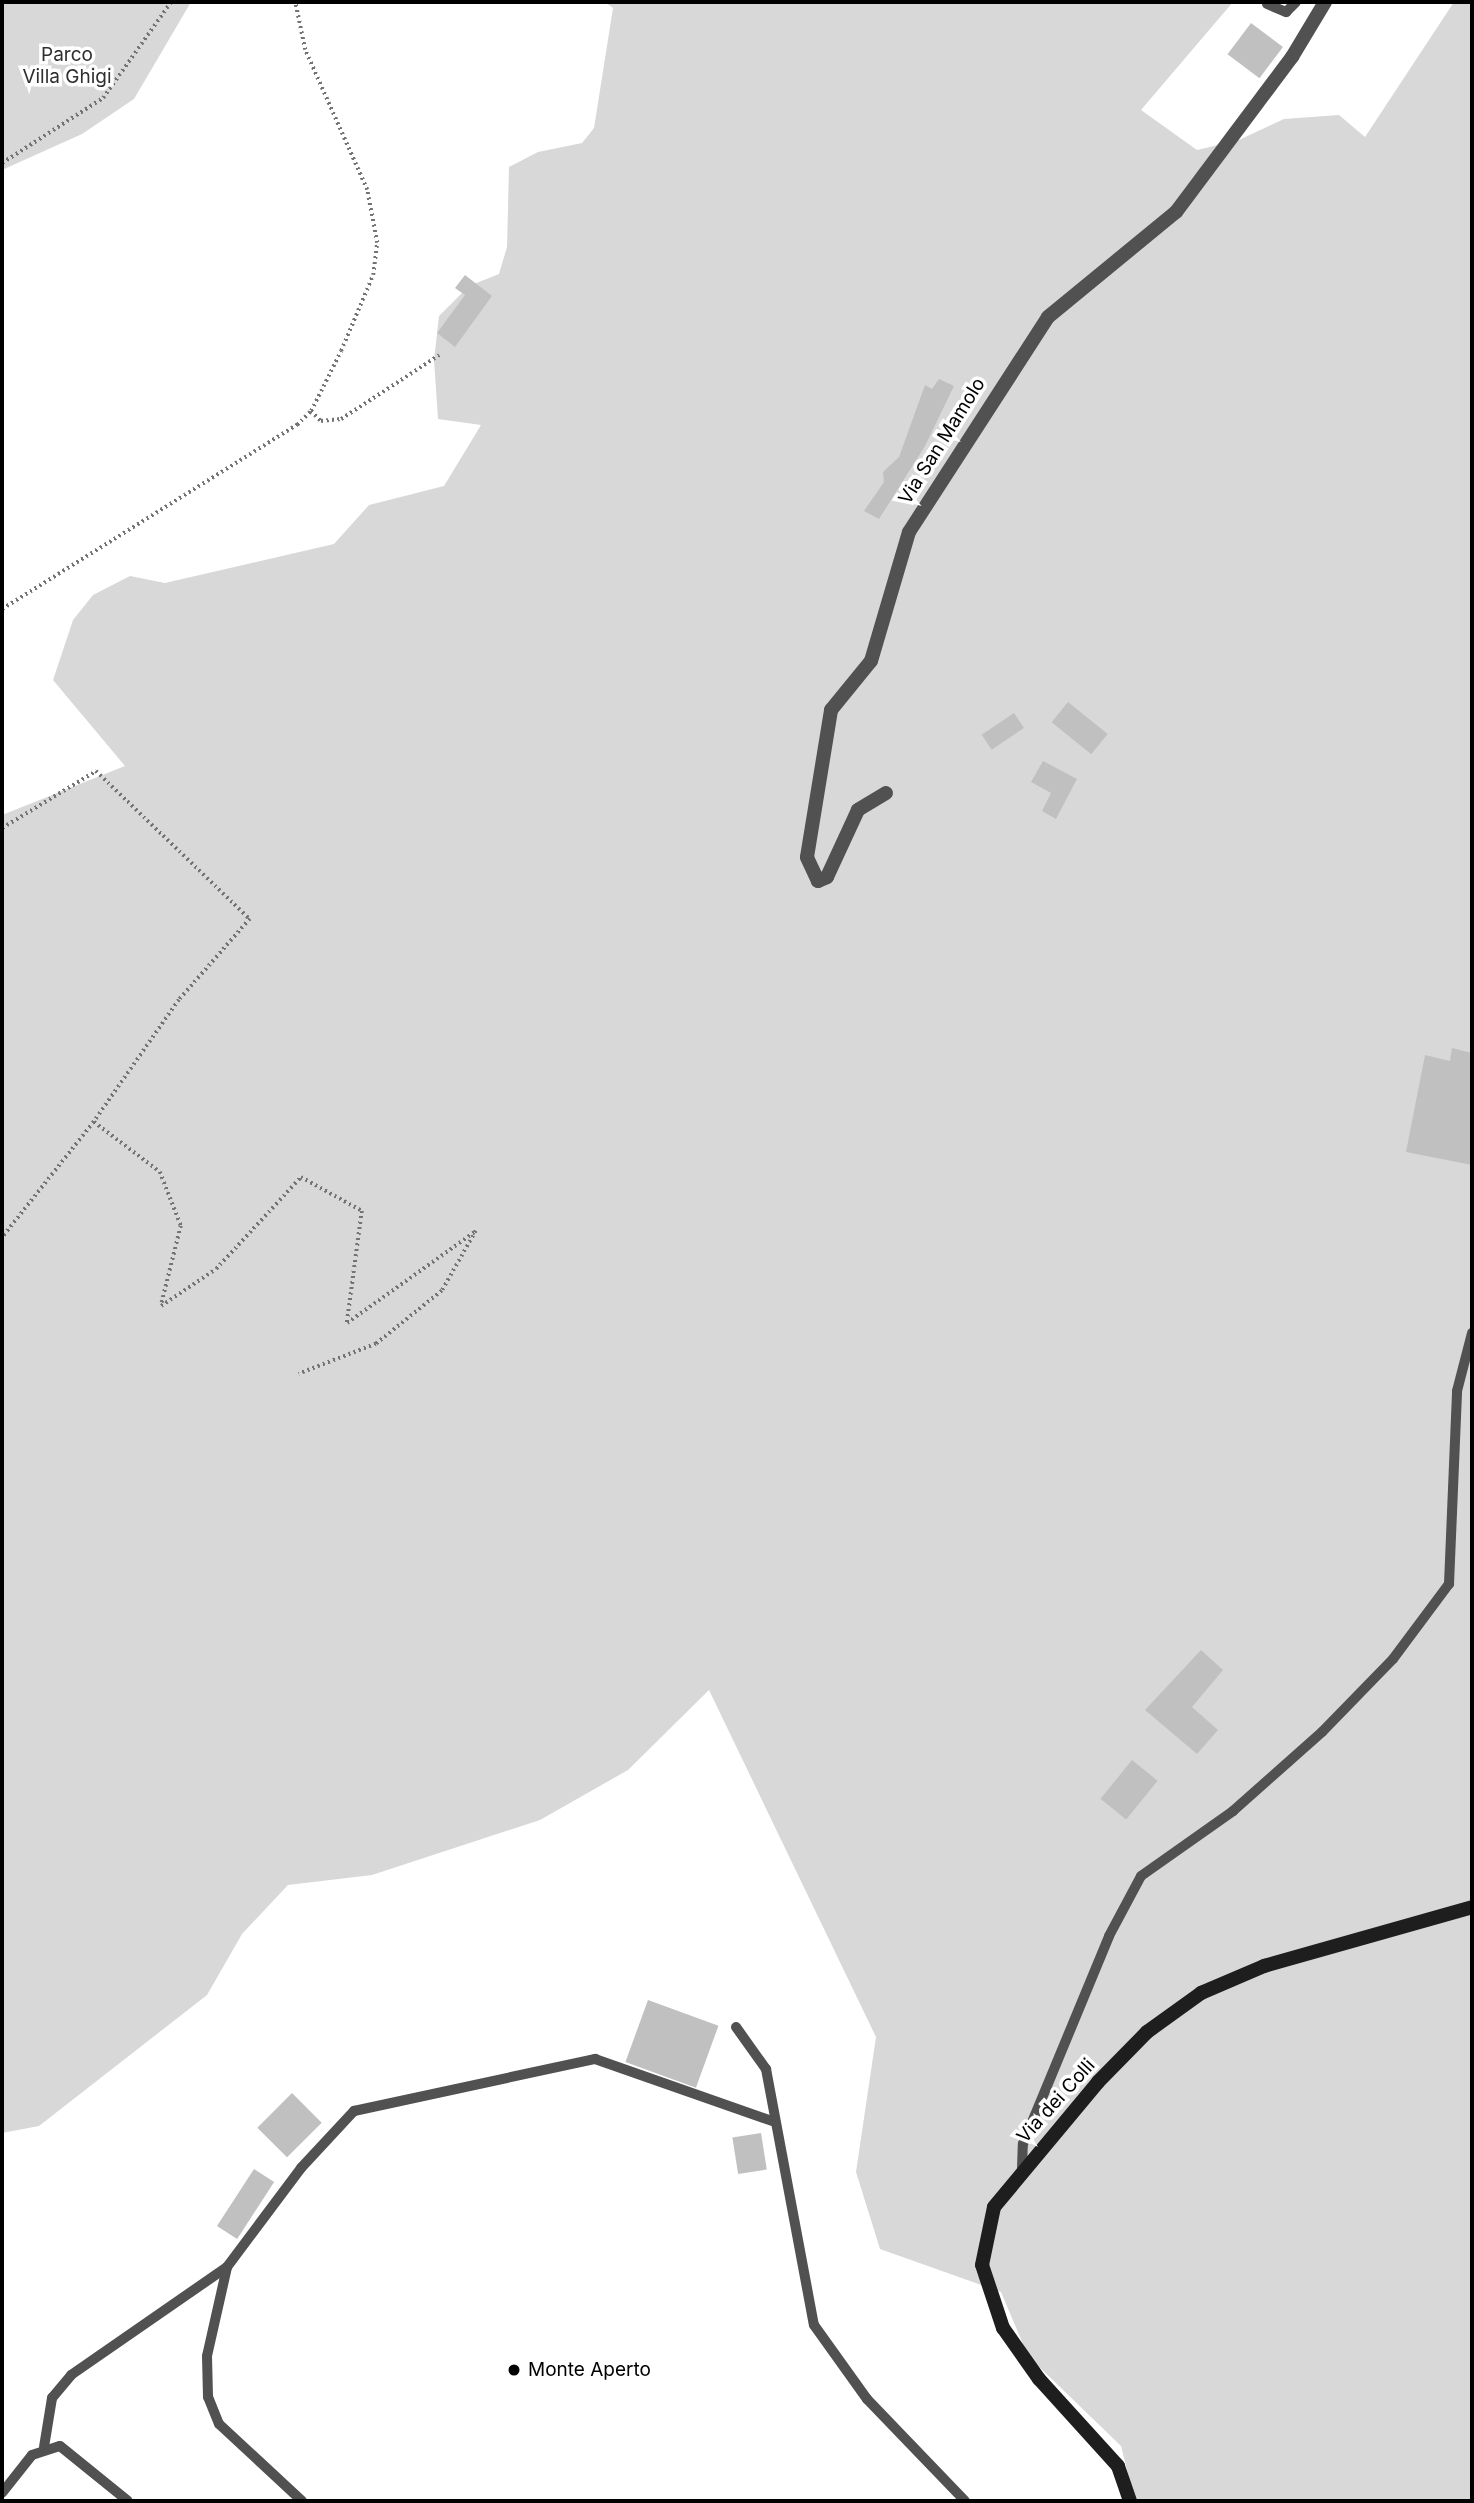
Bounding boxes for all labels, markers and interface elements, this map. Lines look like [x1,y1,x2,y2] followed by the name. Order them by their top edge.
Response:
[22,44,112,88] park label: Parco Villa Ghigi
[894,373,990,509] street label: Via San Mamolo
[1012,2054,1100,2148] street label: Via dei Colli
[528,2359,651,2381] place label: Monte Aperto
[506,2362,522,2378] marker: Monte Aperto

